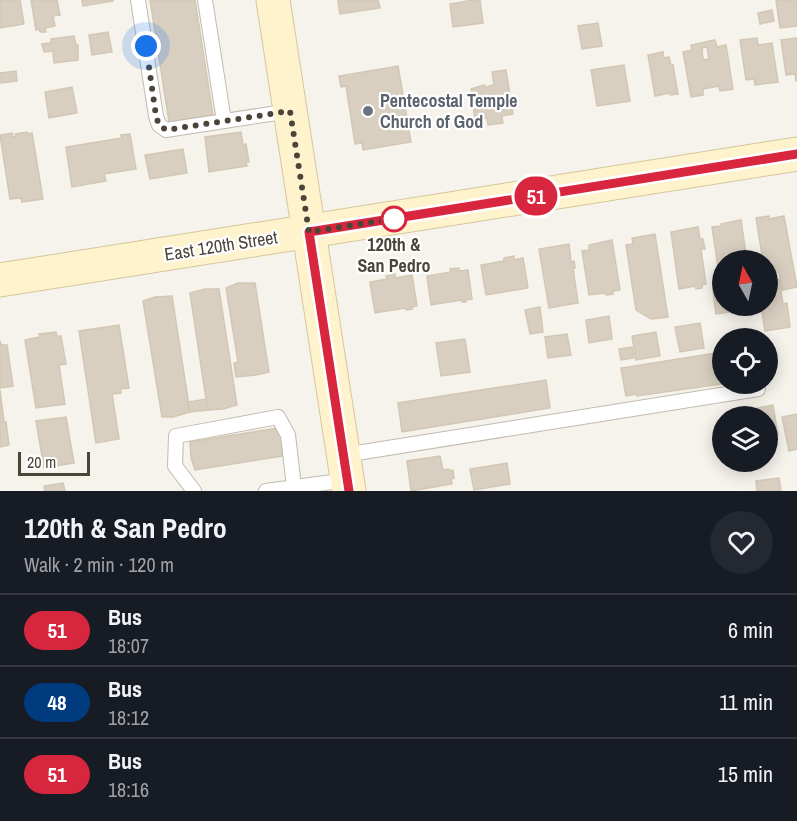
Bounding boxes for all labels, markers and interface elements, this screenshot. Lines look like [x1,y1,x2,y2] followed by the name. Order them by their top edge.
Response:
[131,31,161,61] your location
[380,88,518,134] place label: Pentecostal Temple Church of God
[361,104,375,118] marker: Pentecostal Temple Church of God
[509,176,563,216] line badge: 51
[526,182,546,211] text: 51
[381,206,407,232] marker: 120th & San Pedro
[163,224,279,267] street label: East 120th Street
[357,232,431,278] place label: 120th & San Pedro
[712,250,778,316] north arrow
[712,250,778,472] map controls
[712,328,778,394] button: locate
[712,406,778,472] button: layers
[18,449,90,477] scale bar
[27,451,56,473] text: 20 m
[24,509,227,547] text: 120th & San Pedro
[710,511,773,574] button: heart
[24,551,174,578] text: Walk · 2 min · 120 m
[108,602,142,632] text: Bus
[728,615,773,645] text: 6 min
[47,616,67,645] text: 51
[108,632,149,659] text: 18:07
[108,674,142,704] text: Bus
[719,687,773,717] text: 11 min
[47,688,67,717] text: 48
[108,704,149,731] text: 18:12
[108,746,142,776] text: Bus
[718,759,773,789] text: 15 min
[47,760,67,789] text: 51
[108,776,149,803] text: 18:16

